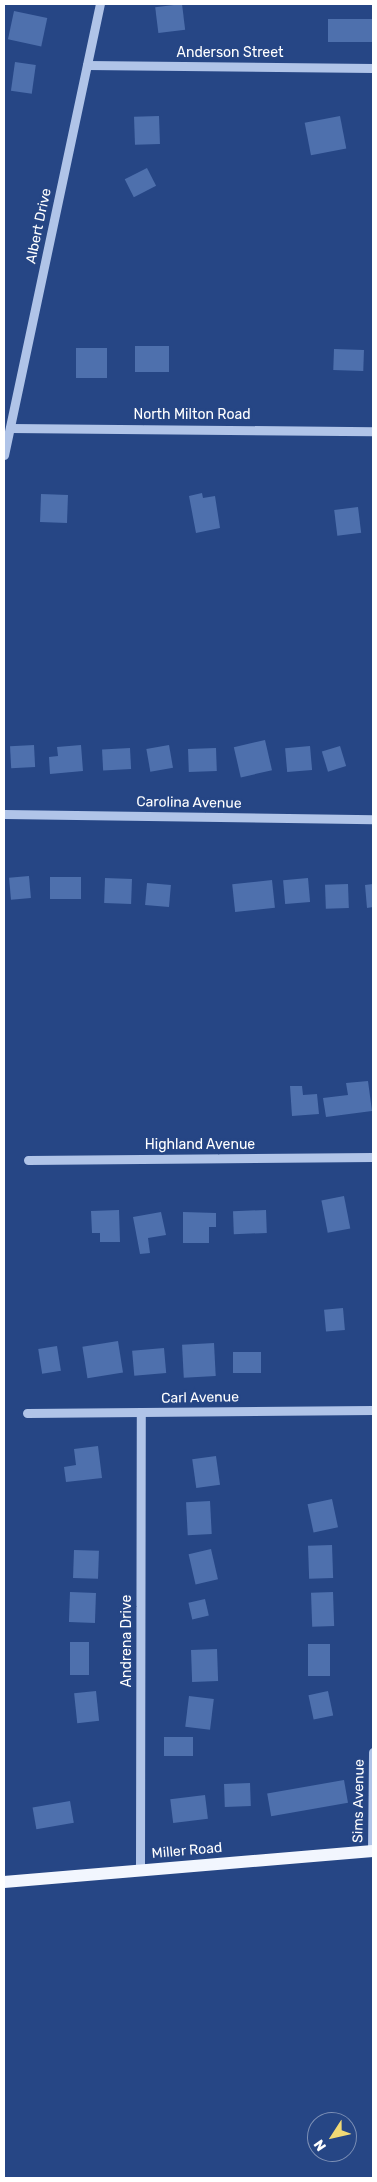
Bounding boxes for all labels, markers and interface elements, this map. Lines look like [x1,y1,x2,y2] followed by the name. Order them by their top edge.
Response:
[177,45,283,61] street label: Anderson Street
[23,187,55,265] street label: Albert Drive
[133,407,251,423] street label: North Milton Road
[136,794,242,812] street label: Carolina Avenue
[145,1137,255,1153] street label: Highland Avenue
[161,1389,239,1407] street label: Carl Avenue
[119,1595,135,1687] street label: Andrena Drive
[350,1759,368,1843] street label: Sims Avenue
[151,1840,223,1862] street label: Miller Road
[307,2112,357,2162] north arrow
[310,2136,330,2154] text: N

